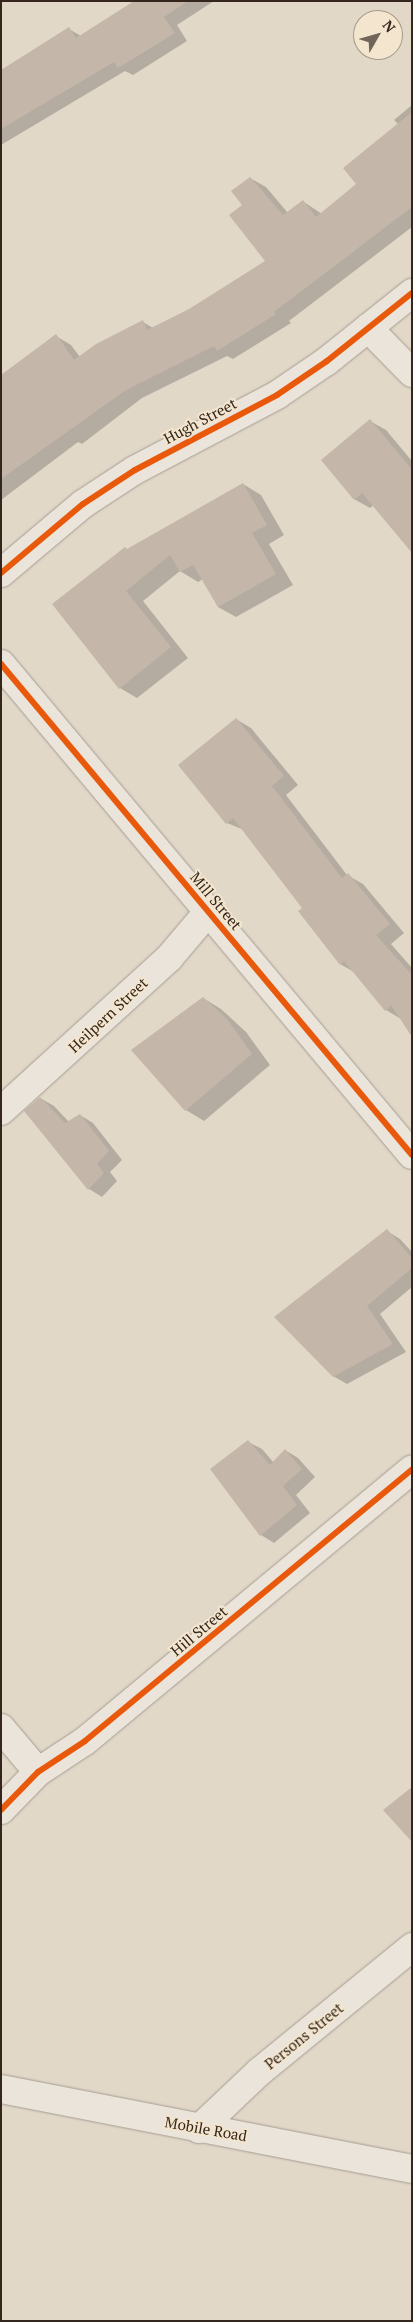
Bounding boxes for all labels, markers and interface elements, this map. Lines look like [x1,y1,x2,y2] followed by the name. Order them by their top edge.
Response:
[353,10,403,60] north arrow
[379,16,400,36] text: N
[161,394,239,448] street label: Hugh Street
[187,868,245,934] street label: Mill Street
[65,974,151,1056] street label: Heilpern Street
[167,1602,231,1660] street label: Hill Street
[261,1999,347,2073] street label: Persons Street
[163,2113,249,2145] street label: Mobile Road

